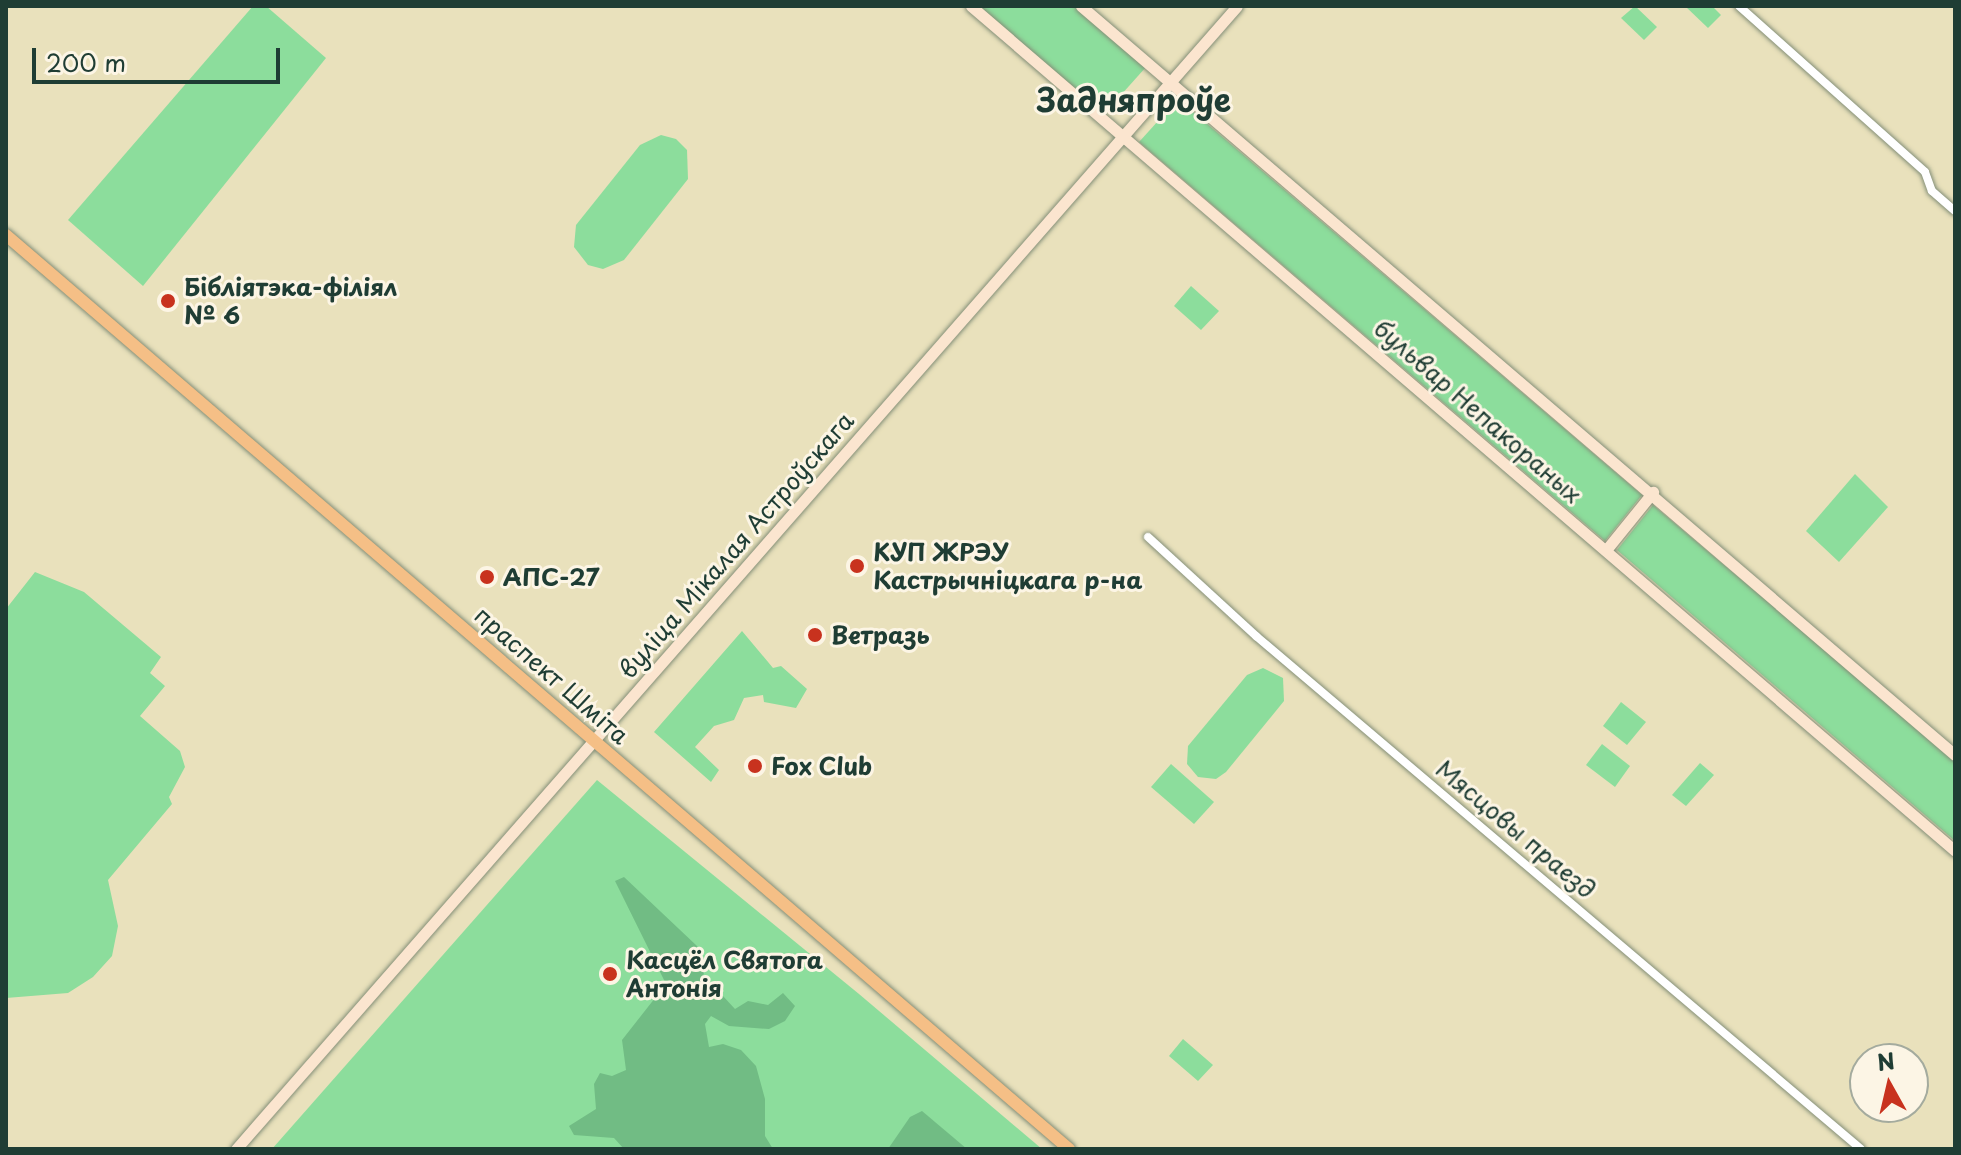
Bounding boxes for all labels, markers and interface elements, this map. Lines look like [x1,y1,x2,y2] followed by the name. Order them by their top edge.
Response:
[36,32,284,82] scale bar
[46,44,126,80] text: 200 m
[1037,80,1231,118] district label: Задняпроўе
[184,273,397,329] place label: Бібліятэка-філіял № 6
[159,292,177,310] marker: Бібліятэка-філіял № 6
[1368,313,1588,509] street label: бульвар Непакораных
[612,406,860,684] street label: вуліца Мікалая Астроўскага
[873,538,1143,594] place label: КУП ЖРЭУ Кастрычніцкага р-на
[848,557,866,575] marker: КУП ЖРЭУ Кастрычніцкага р-на
[503,563,599,591] place label: АПС-27
[478,568,496,586] marker: АПС-27
[469,600,635,750] street label: праспект Шміта
[831,621,930,649] place label: Ветразь
[806,626,824,644] marker: Ветразь
[771,752,873,780] place label: Fox Club
[1430,754,1602,904] street label: Мясцовы праезд
[746,757,764,775] marker: Fox Club
[626,946,823,1002] place label: Касцёл Святога Антонія
[601,965,619,983] marker: Касцёл Святога Антонія
[1849,1043,1929,1123] north arrow
[1875,1043,1897,1078] text: N

